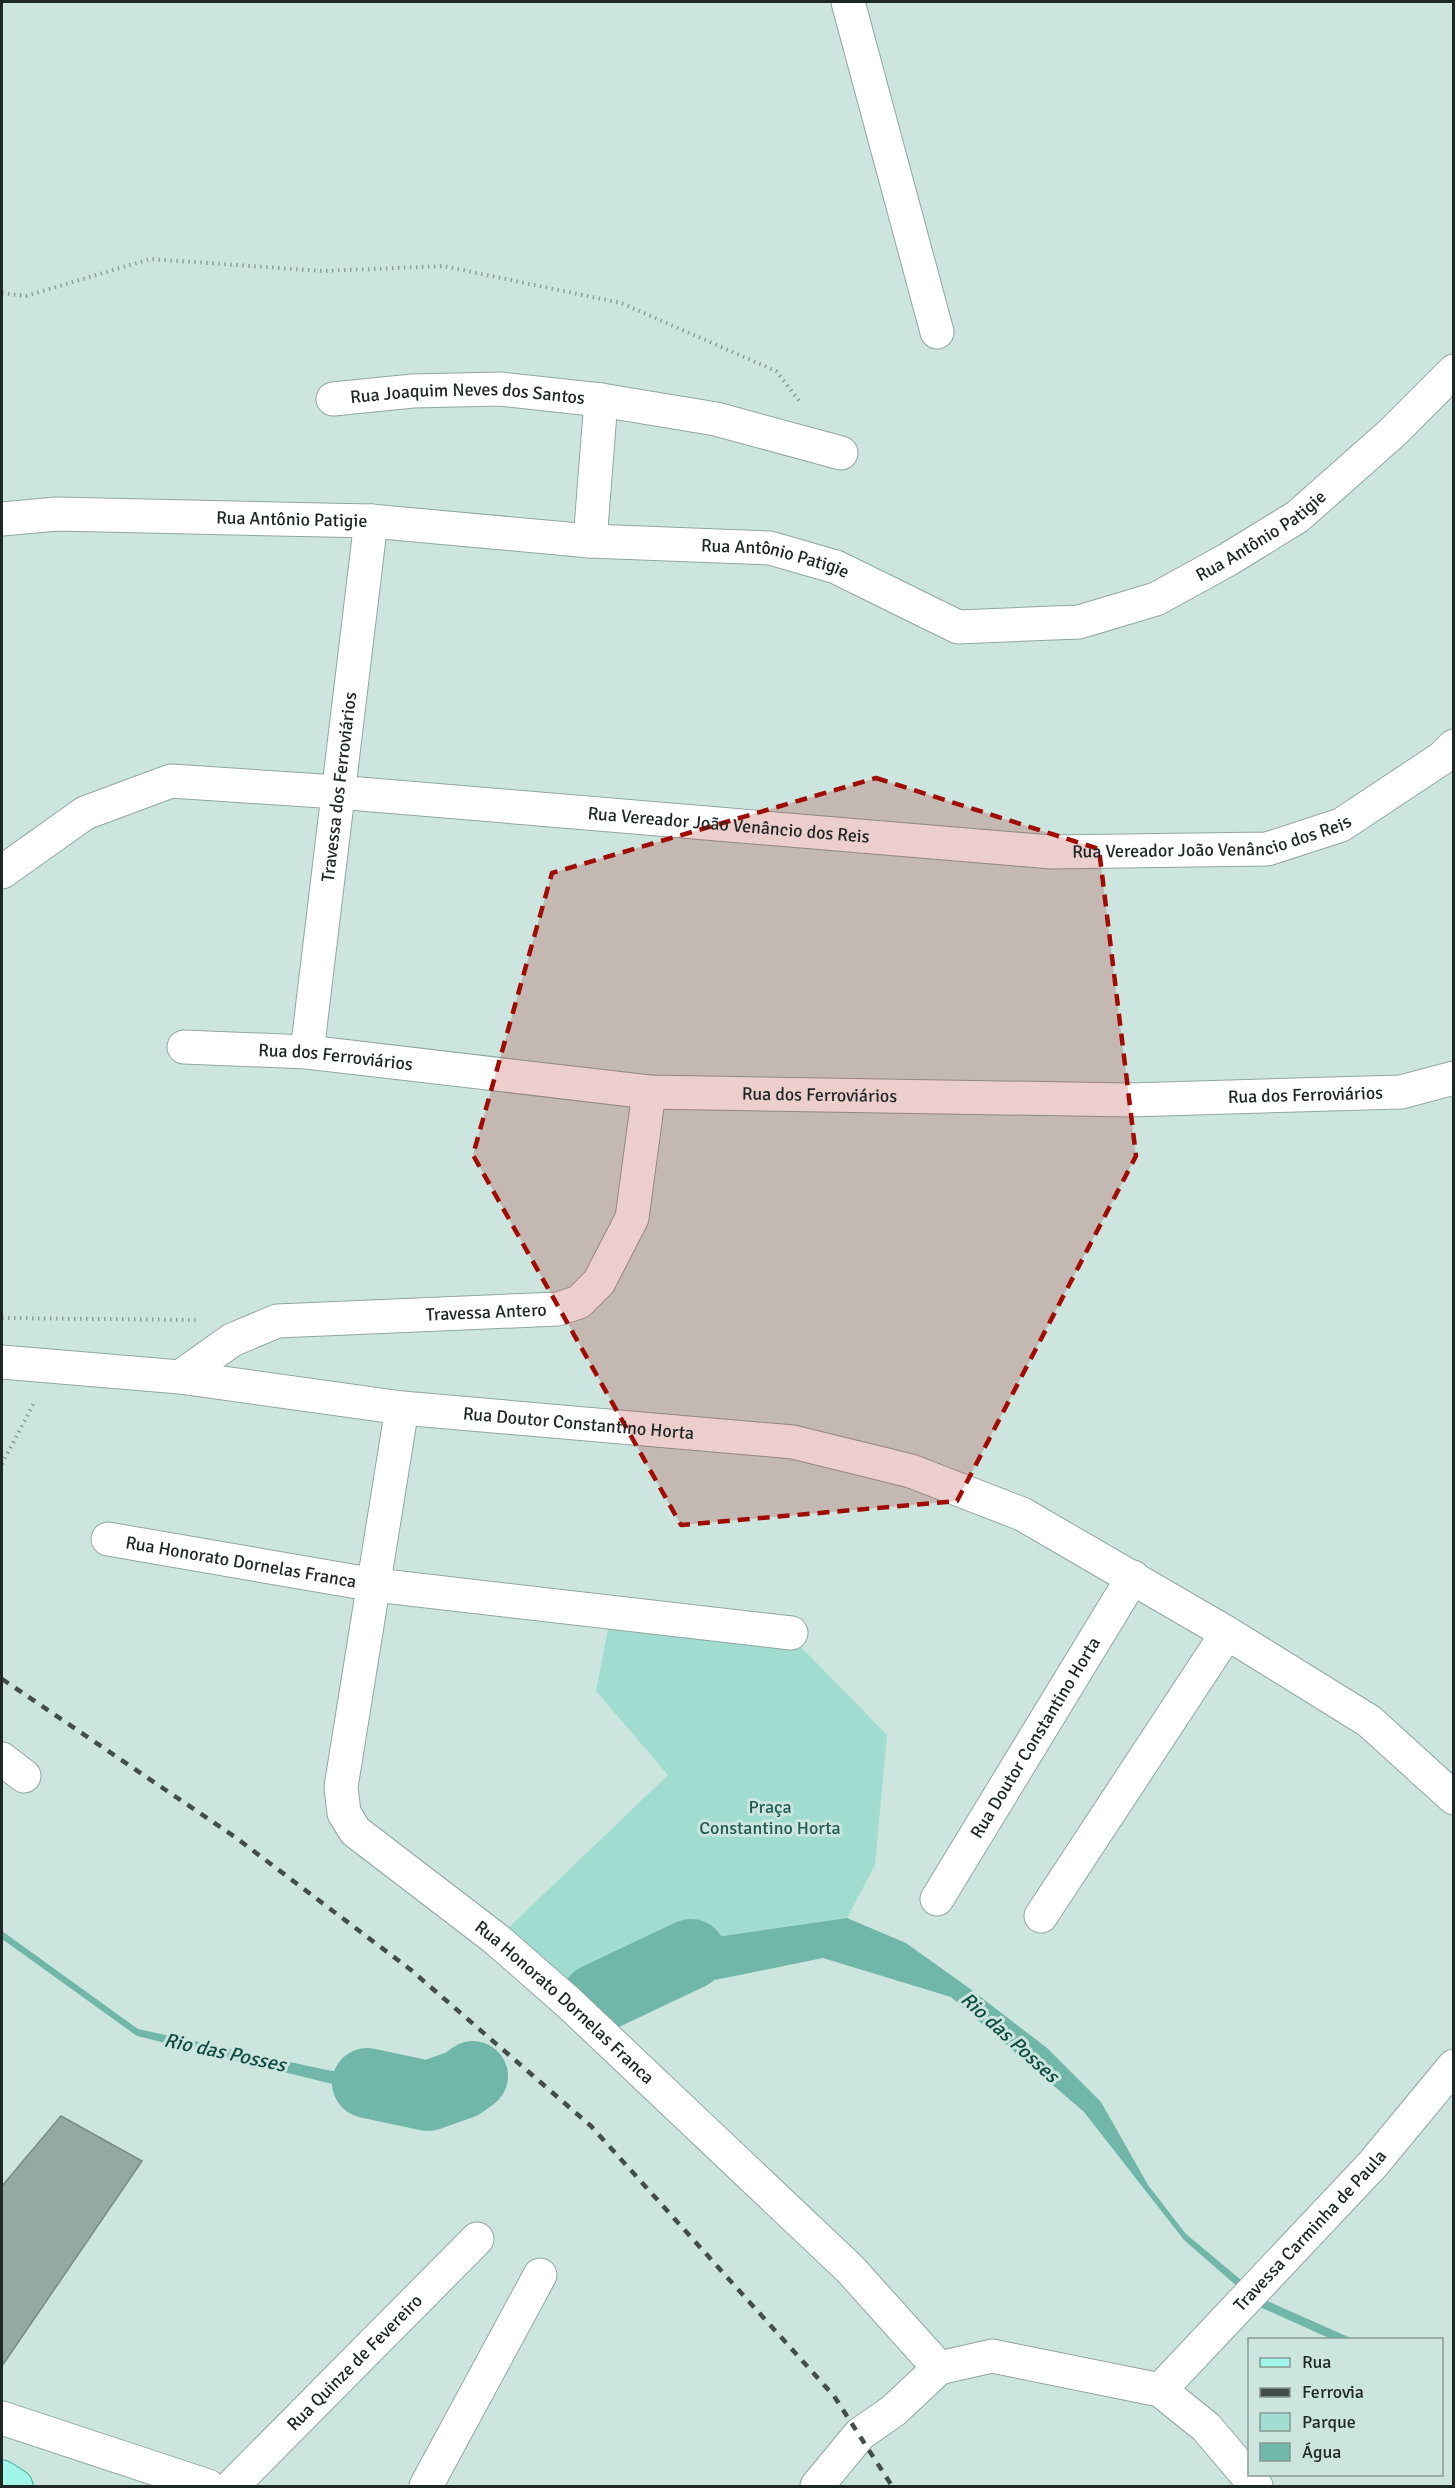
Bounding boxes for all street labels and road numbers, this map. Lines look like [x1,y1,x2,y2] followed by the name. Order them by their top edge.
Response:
[349,378,586,409] street label: Rua Joaquim Neves dos Santos
[1192,486,1331,586] street label: Rua Antônio Patigie
[216,507,368,532] street label: Rua Antônio Patigie
[701,534,853,583] street label: Rua Antônio Patigie
[317,691,361,883] street label: Travessa dos Ferroviários
[587,802,871,848] street label: Rua Vereador João Venâncio dos Reis
[1072,810,1356,863] street label: Rua Vereador João Venâncio dos Reis
[258,1039,414,1075] street label: Rua dos Ferroviários
[1228,1082,1383,1108] street label: Rua dos Ferroviários
[742,1083,897,1107] street label: Rua dos Ferroviários
[425,1298,547,1326] street label: Travessa Antero
[462,1402,695,1444] street label: Rua Doutor Constantino Horta
[124,1531,358,1593] street label: Rua Honorato Dornelas Franca
[966,1633,1105,1842] street label: Rua Doutor Constantino Horta
[470,1916,659,2089] street label: Rua Honorato Dornelas Franca
[1229,2145,1391,2316] street label: Travessa Carminha de Paula
[282,2290,427,2435] street label: Rua Quinze de Fevereiro

